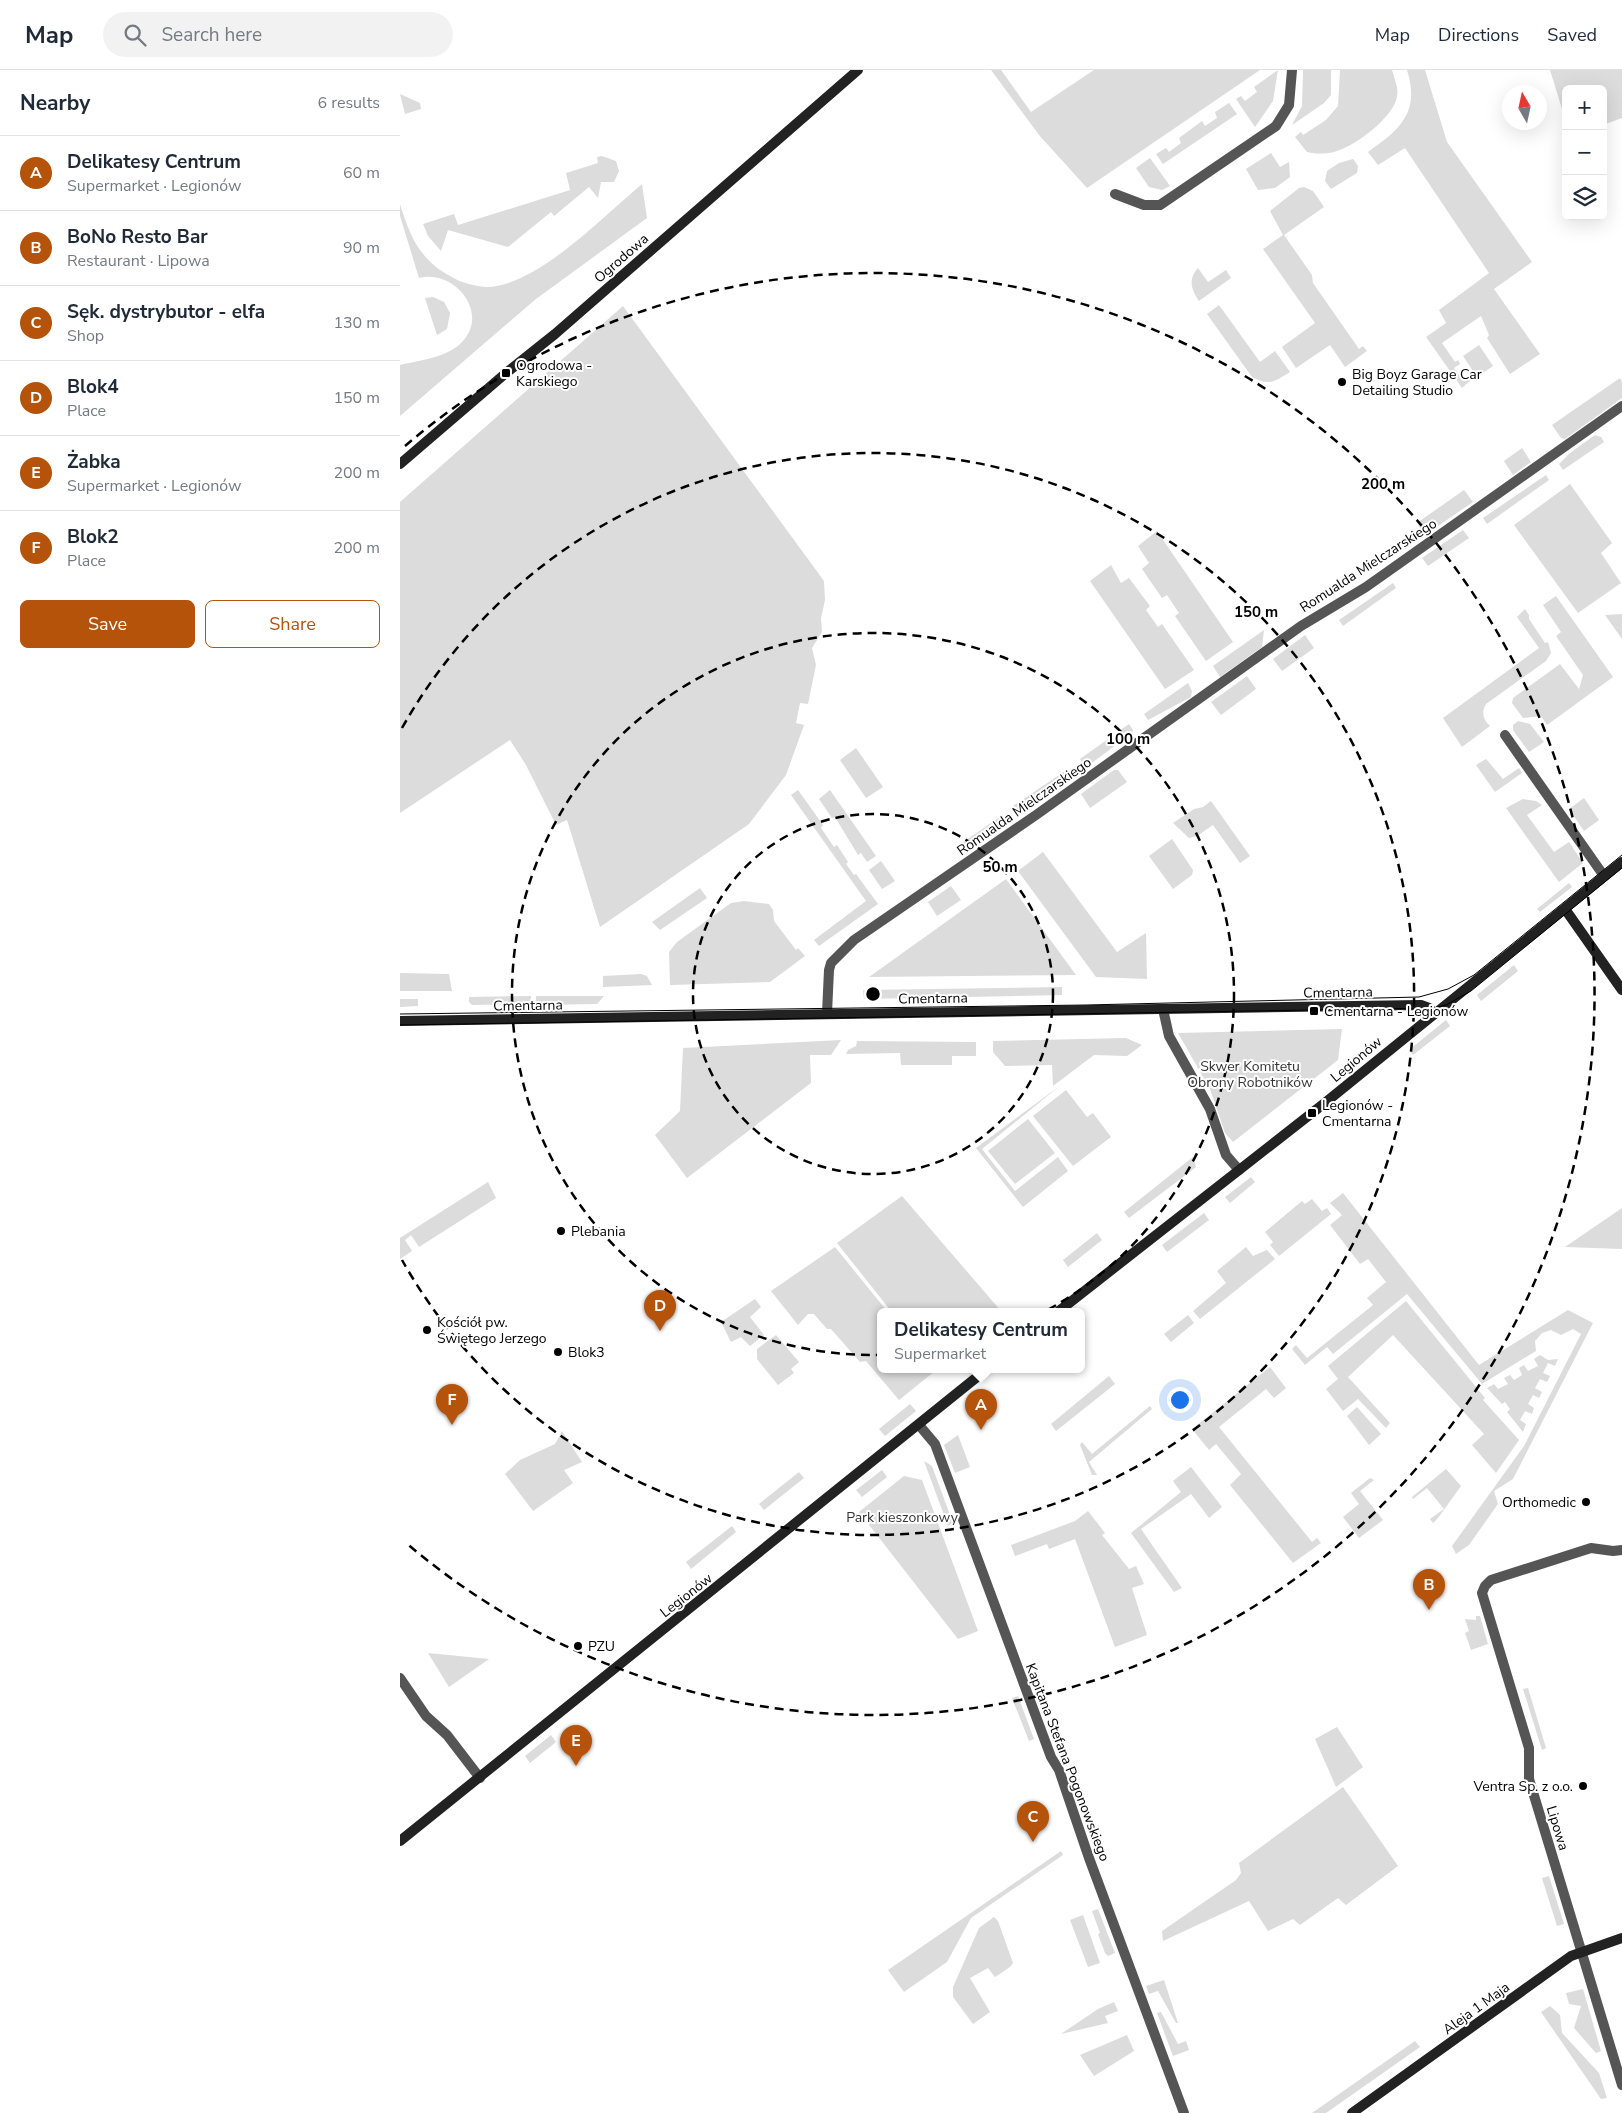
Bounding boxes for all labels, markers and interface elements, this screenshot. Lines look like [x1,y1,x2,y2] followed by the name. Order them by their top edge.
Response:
[103,12,453,57] search box
[25,19,73,51] text: Map
[121,21,149,49] icon: search
[161,22,262,48] text: Search here
[1375,23,1410,47] text: Map
[1438,23,1519,47] text: Directions
[1547,23,1597,47] text: Saved
[1502,85,1547,130] north arrow
[1562,85,1607,220] map controls
[1562,85,1607,130] button: +
[20,89,90,117] text: Nearby
[318,92,380,114] text: 6 results
[1562,130,1607,175] button: −
[67,149,241,175] text: Delikatesy Centrum
[30,162,42,184] text: A
[343,162,380,184] text: 60 m
[67,175,242,197] text: Supermarket · Legionów
[1562,175,1607,220] button: layers
[67,224,208,250] text: BoNo Resto Bar
[590,229,653,287] street label: Ogrodowa
[30,237,42,259] text: B
[343,237,380,259] text: 90 m
[67,250,210,272] text: Restaurant · Lipowa
[67,299,265,325] text: Sęk. dystrybutor - elfa
[31,312,41,334] text: C
[333,312,380,334] text: 130 m
[67,325,104,347] text: Shop
[516,356,592,391] place label: Ogrodowa - Karskiego
[1352,365,1482,400] place label: Big Boyz Garage Car Detailing Studio
[500,367,512,379] marker: Ogrodowa - Karskiego
[67,374,119,400] text: Blok4
[1336,376,1348,388] marker: Big Boyz Garage Car Detailing Studio
[30,387,42,409] text: D
[333,387,380,409] text: 150 m
[67,400,106,422] text: Place
[67,449,121,475] text: Żabka
[31,462,41,484] text: E
[333,462,380,484] text: 200 m
[1361,474,1405,494] text: 200 m
[67,475,242,497] text: Supermarket · Legionów
[1296,514,1441,617] street label: Romualda Mielczarskiego
[67,524,119,550] text: Blok2
[32,537,41,559] text: F
[333,537,380,559] text: 200 m
[67,550,106,572] text: Place
[20,600,195,648] button: Save
[205,600,380,648] button: Share
[1234,602,1278,622] text: 150 m
[1106,729,1150,749] text: 100 m
[953,753,1095,860] street label: Romualda Mielczarskiego
[982,857,1018,877] text: 50 m
[1303,982,1373,1003] street label: Cmentarna
[864,985,882,1003] centre of rings
[898,988,968,1009] street label: Cmentarna
[493,995,563,1016] street label: Cmentarna
[1324,1002,1468,1021] place label: Cmentarna - Legionów
[1308,1005,1320,1017] marker: Cmentarna - Legionów
[1327,1032,1386,1086] street label: Legionów
[1187,1057,1313,1092] park label: Skwer Komitetu Obrony Robotników
[1322,1096,1393,1131] place label: Legionów - Cmentarna
[1306,1107,1318,1119] marker: Legionów - Cmentarna
[571,1222,626,1241] place label: Plebania
[555,1225,567,1237] marker: Plebania
[644,1290,676,1331] pin: D
[877,1308,1085,1373] popup
[437,1313,547,1348] place label: Kościół pw. Świętego Jerzego
[894,1317,1068,1343] text: Delikatesy Centrum
[421,1324,433,1336] marker: Kościół pw. Świętego Jerzego
[568,1343,605,1362] place label: Blok3
[894,1343,986,1365] text: Supermarket
[552,1346,564,1358] marker: Blok3
[436,1384,468,1425] pin: F
[1167,1387,1193,1413] your location
[965,1389,997,1430] pin: A
[1502,1493,1577,1512] place label: Orthomedic
[1580,1496,1592,1508] marker: Orthomedic
[846,1508,959,1527] park label: Park kieszonkowy
[656,1569,717,1622] street label: Legionów
[1413,1569,1445,1610] pin: B
[588,1637,615,1656] place label: PZU
[572,1640,584,1652] marker: PZU
[1021,1660,1114,1864] street label: Kapitana Stefana Pogonowskiego
[560,1725,592,1766] pin: E
[1473,1777,1573,1796] place label: Ventra Sp. z o.o.
[1577,1780,1589,1792] marker: Ventra Sp. z o.o.
[1017,1801,1049,1842] pin: C
[1542,1803,1573,1853] street label: Lipowa
[1439,1978,1513,2039] street label: Aleja 1 Maja

